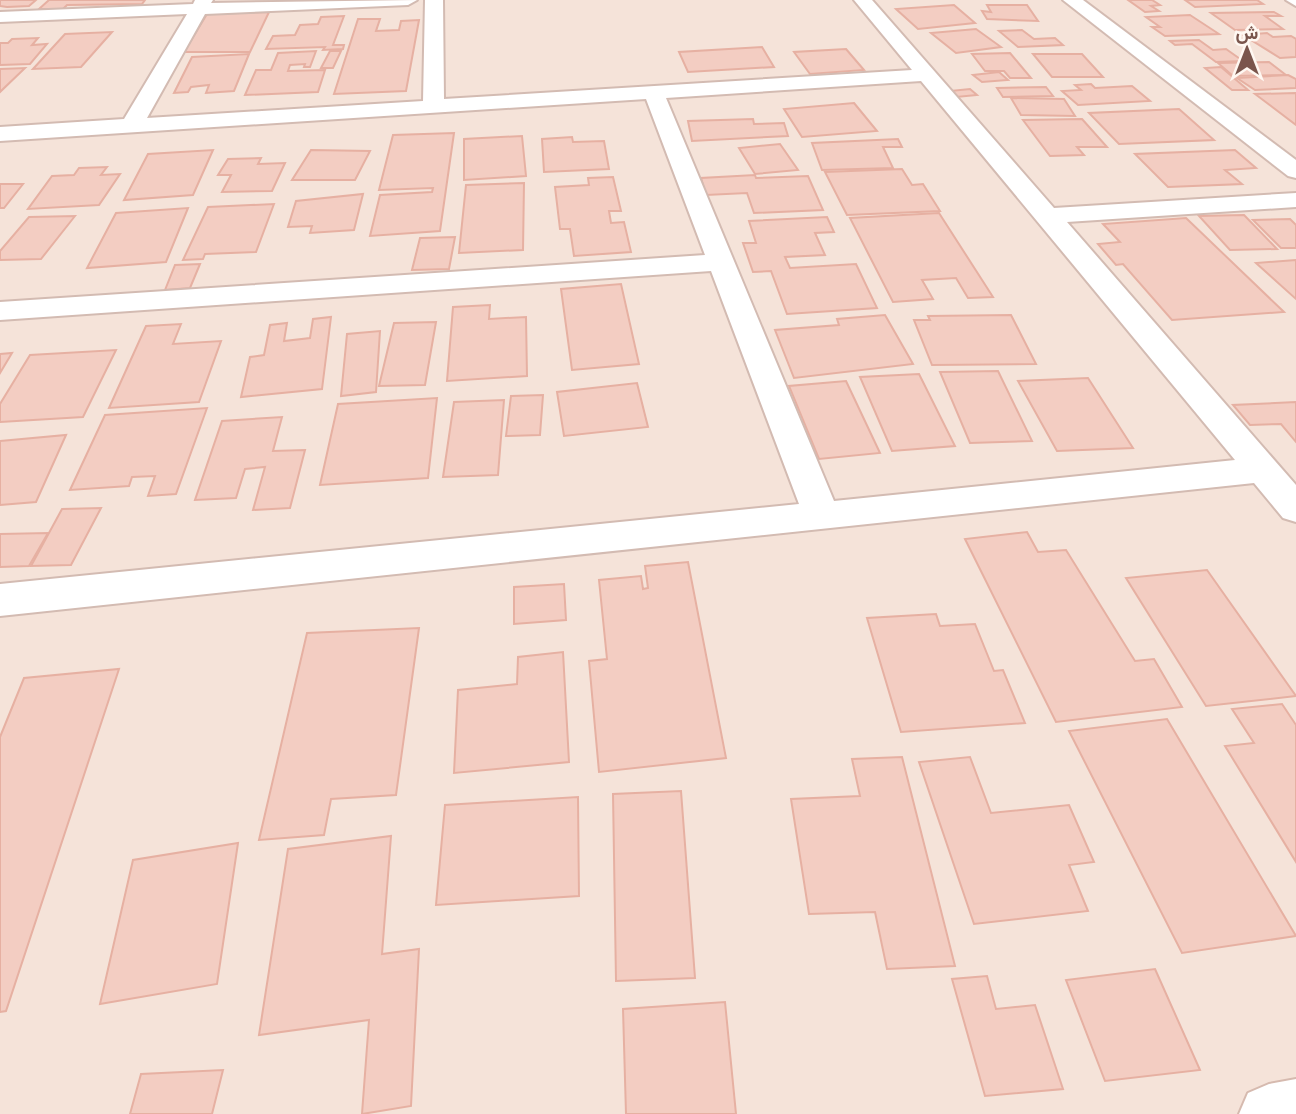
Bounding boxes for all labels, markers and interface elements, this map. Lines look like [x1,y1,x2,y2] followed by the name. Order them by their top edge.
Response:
[1212,14,1282,84] north arrow
[1236,19,1259,45] text: ش

